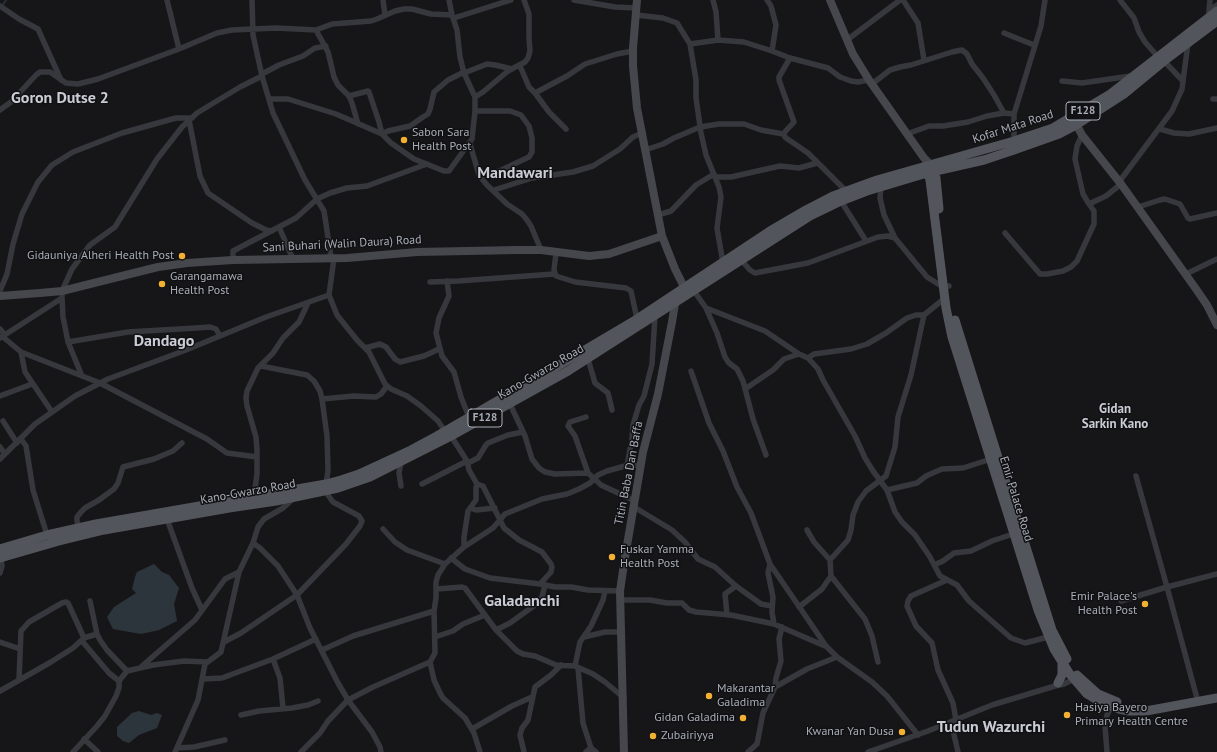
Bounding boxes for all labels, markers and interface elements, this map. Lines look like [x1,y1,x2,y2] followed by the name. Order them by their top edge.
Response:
[11,88,109,108] district label: Goron Dutse 2
[1066,102,1100,120] road number: F128
[971,107,1055,147] street label: Kofar Mata Road
[412,126,471,154] place label: Sabon Sara Health Post
[399,135,409,145] marker: Sabon Sara Health Post
[477,163,553,183] district label: Mandawari
[262,233,422,255] street label: Sani Buhari (Walin Daura) Road
[27,249,174,263] place label: Gidauniya Alheri Health Post
[177,251,187,261] marker: Gidauniya Alheri Health Post
[170,270,243,298] place label: Garangamawa Health Post
[157,279,167,289] marker: Garangamawa Health Post
[134,331,194,351] district label: Dandago
[496,342,586,402] street label: Kano-Gwarzo Road
[1082,401,1148,432] district label: Gidan Sarkin Kano
[468,409,502,427] road number: F128
[612,420,646,526] street label: Titin Baba Dan Baffa
[996,455,1036,543] street label: Emir Palace Road
[199,477,297,507] street label: Kano-Gwarzo Road
[620,543,694,571] place label: Fuskar Yamma Health Post
[607,552,617,562] marker: Fuskar Yamma Health Post
[1071,590,1137,618] place label: Emir Palace's Health Post
[484,591,560,611] district label: Galadanchi
[1140,599,1150,609] marker: Emir Palace's Health Post
[717,682,775,710] place label: Makarantar Galadima
[704,691,714,701] marker: Makarantar Galadima
[1075,701,1188,729] place label: Hasiya Bayero Primary Health Centre
[1062,710,1072,720] marker: Hasiya Bayero Primary Health Centre
[654,711,735,725] place label: Gidan Galadima
[738,713,748,723] marker: Gidan Galadima
[937,717,1045,737] district label: Tudun Wazurchi
[806,725,894,739] place label: Kwanar Yan Dusa
[897,727,907,737] marker: Kwanar Yan Dusa
[661,729,714,743] place label: Zubairiyya
[648,731,658,741] marker: Zubairiyya

